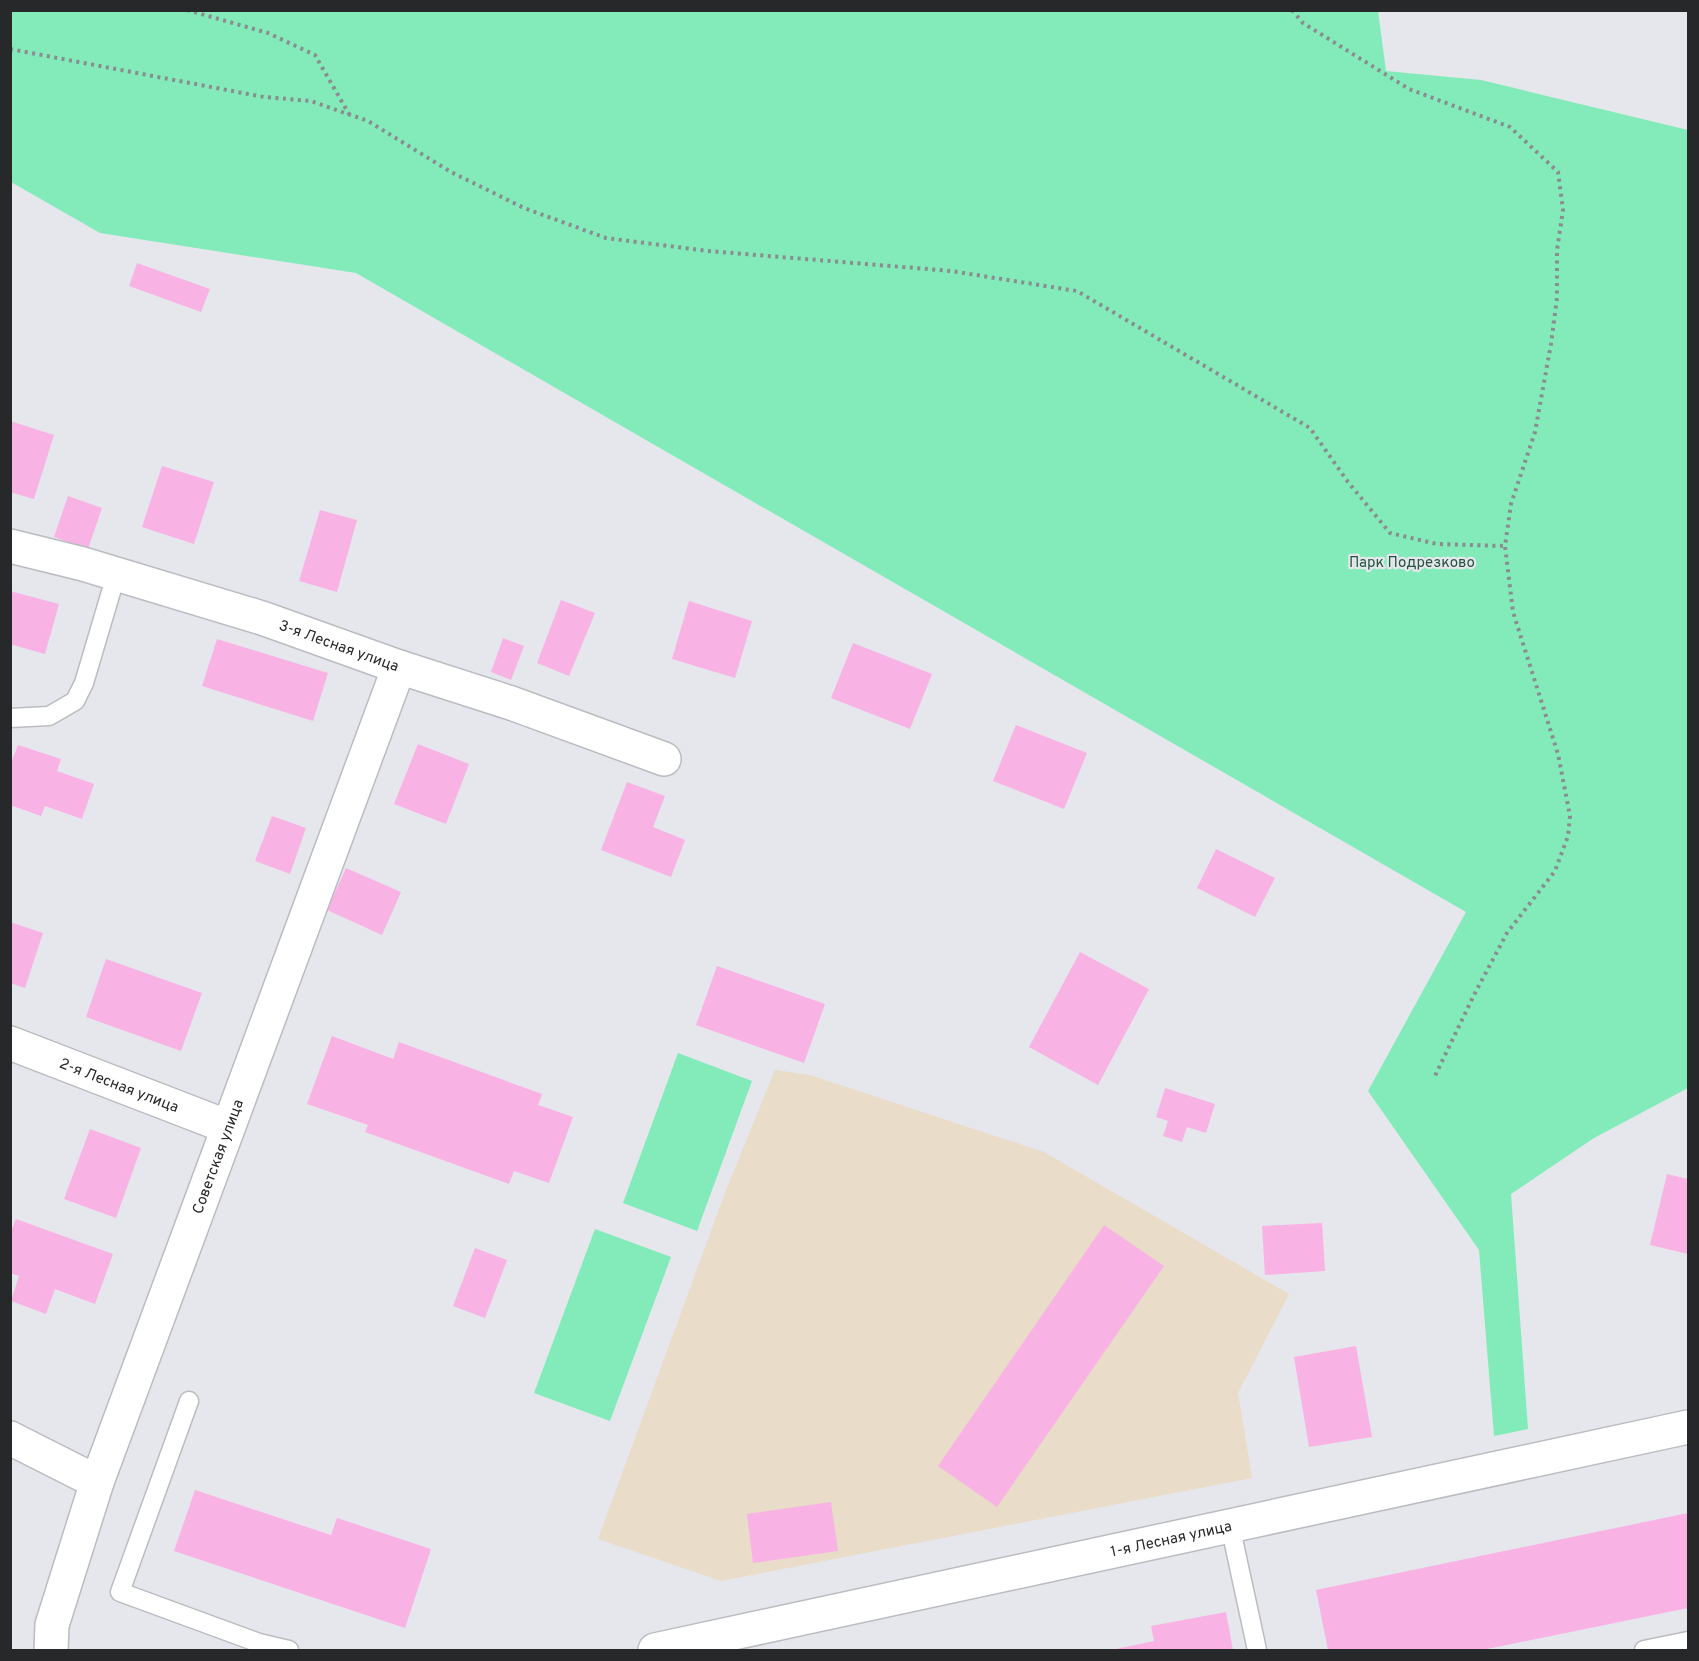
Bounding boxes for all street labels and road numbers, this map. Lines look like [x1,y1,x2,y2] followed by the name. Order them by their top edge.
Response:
[276,617,401,677] street label: 3-я Лесная улица
[56,1055,181,1118] street label: 2-я Лесная улица
[189,1097,249,1217] street label: Советская улица
[1109,1518,1234,1562] street label: 1-я Лесная улица

